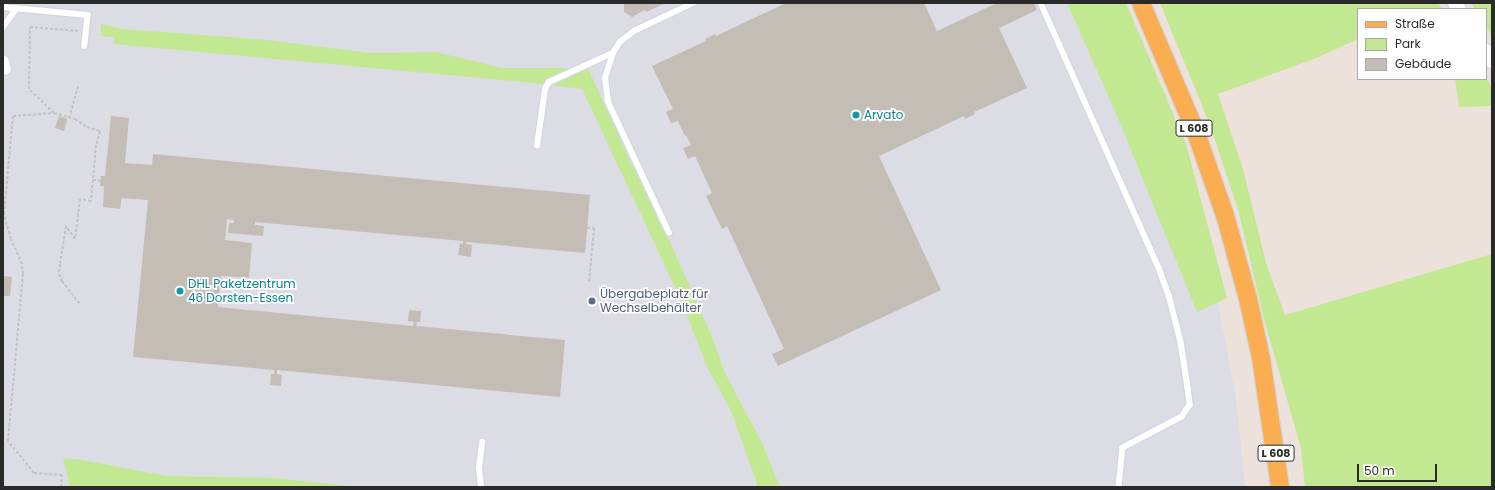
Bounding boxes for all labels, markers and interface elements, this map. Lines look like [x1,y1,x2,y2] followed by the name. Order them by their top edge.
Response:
[1357,8,1487,80] legend
[1395,15,1435,32] text: Straße
[1395,35,1421,52] text: Park
[1395,55,1451,72] text: Gebäude
[864,108,903,122] place label: Arvato
[851,110,861,120] marker: Arvato
[1175,119,1213,137] road number: L 608
[188,277,296,305] place label: DHL Paketzentrum 46 Dorsten-Essen
[175,286,185,296] marker: DHL Paketzentrum 46 Dorsten-Essen
[600,287,708,315] place label: Übergabeplatz für Wechselbehälter
[587,296,597,306] marker: Übergabeplatz für Wechselbehälter
[1257,444,1295,462] road number: L 608
[1359,456,1439,482] scale bar
[1364,462,1395,479] text: 50 m

